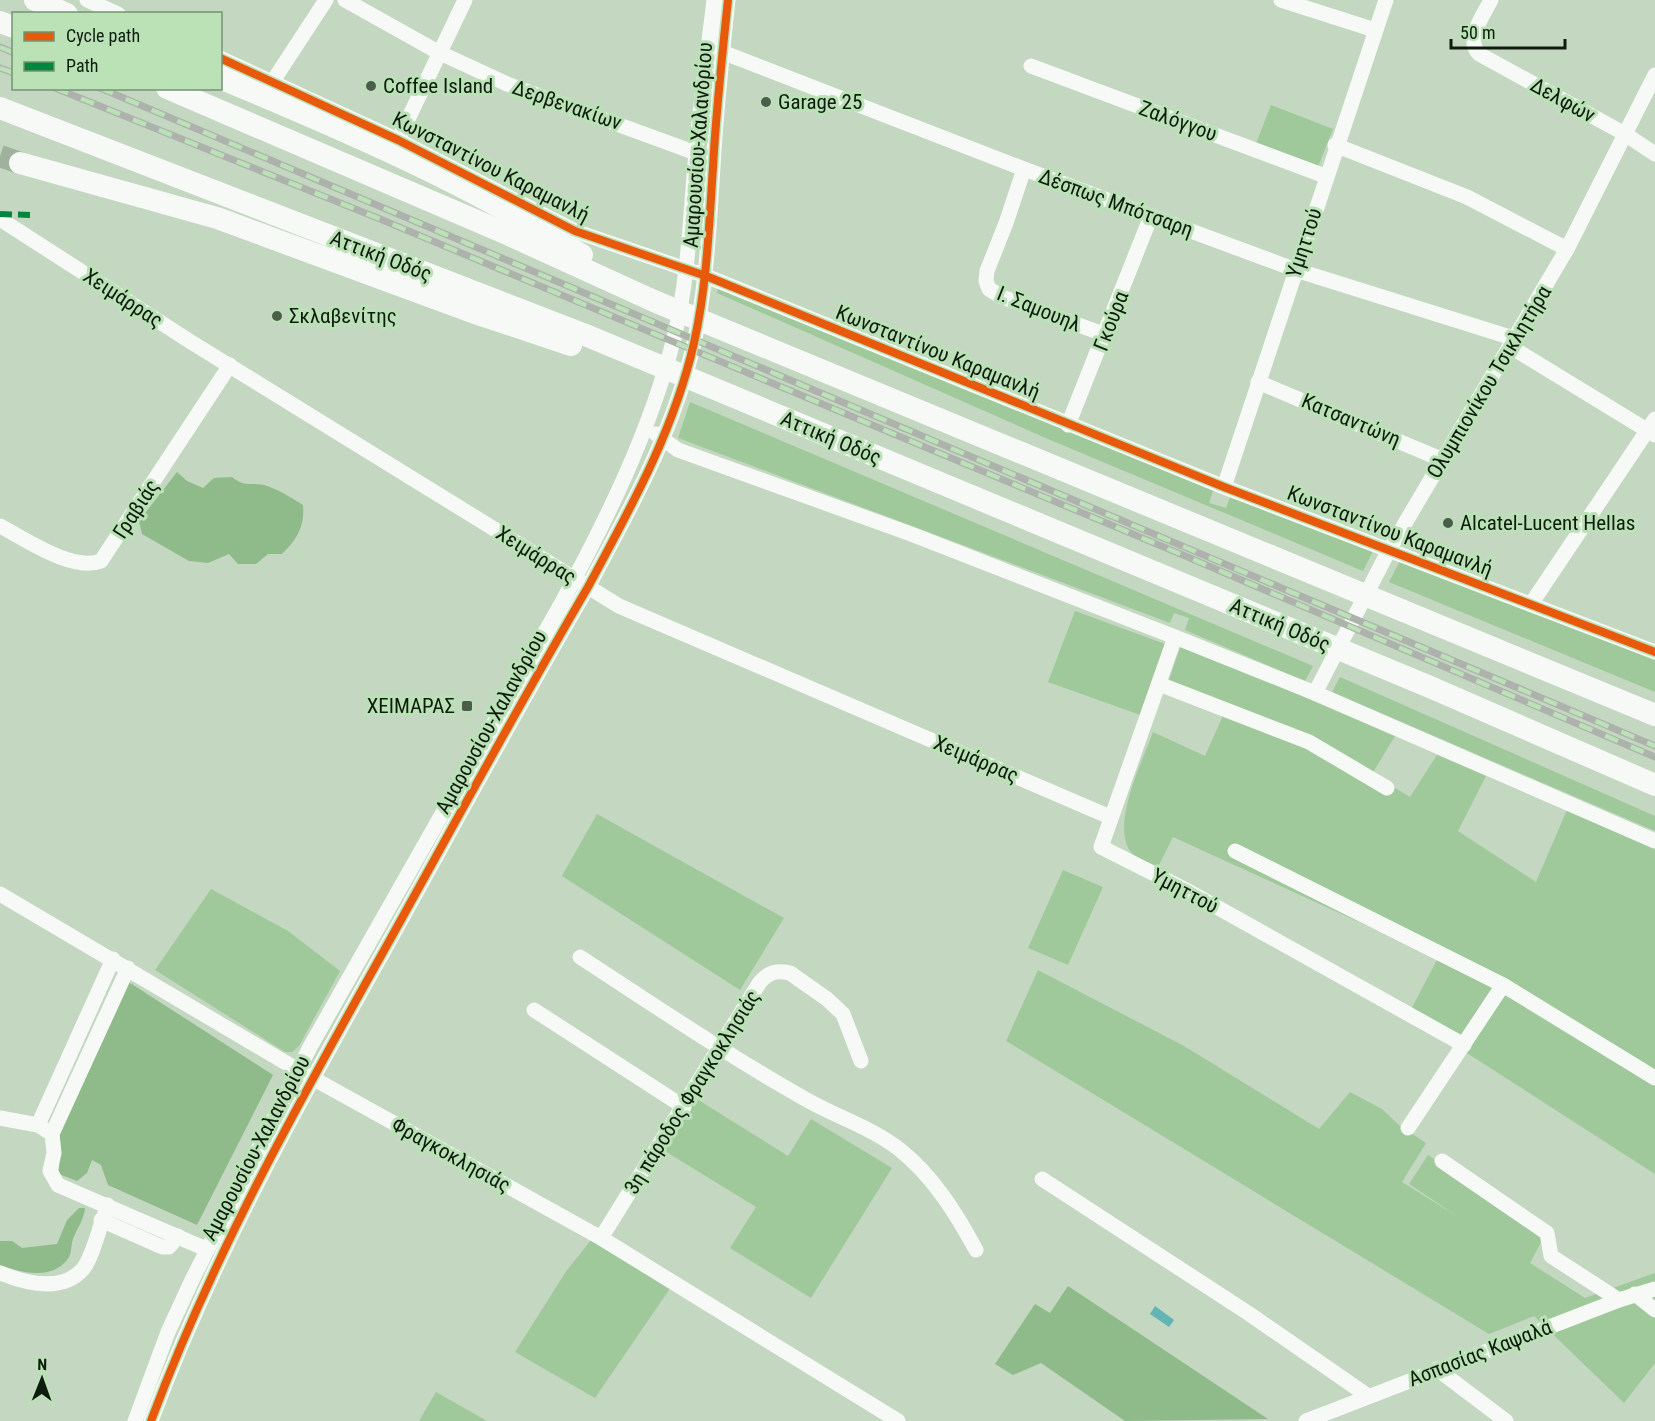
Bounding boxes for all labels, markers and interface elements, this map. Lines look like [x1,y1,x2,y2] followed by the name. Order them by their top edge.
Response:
[12,12,222,90] legend
[1451,12,1565,50] scale bar
[1460,22,1495,43] text: 50 m
[66,25,140,46] text: Cycle path
[679,41,717,249] street label: Αμαρουσίου-Χαλανδρίου
[66,55,99,76] text: Path
[1527,73,1599,127] street label: Δελφών
[383,74,493,98] place label: Coffee Island
[509,75,625,135] street label: Δερβενακίων
[364,79,378,93] marker: Coffee Island
[778,90,862,114] place label: Garage 25
[759,95,773,109] marker: Garage 25
[1136,96,1220,146] street label: Ζαλόγγου
[388,107,594,227] street label: Κωνσταντίνου Καραμανλή
[1036,164,1196,242] street label: Δέσπως Μπότσαρη
[1281,205,1327,281] street label: Υμηττού
[327,226,435,286] street label: Αττική Οδός
[79,263,167,333] street label: Χειμάρρας
[994,281,1084,337] street label: Ι. Σαμουηλ
[1422,281,1556,483] street label: Ολυμπιονίκου Τσικλητήρα
[1089,287,1134,354] street label: Γκούρα
[832,300,1044,404] street label: Κωνσταντίνου Καραμανλή
[289,304,397,328] place label: Σκλαβενίτης
[270,309,284,323] marker: Σκλαβενίτης
[1298,388,1404,452] street label: Κατσαντώνη
[777,406,885,470] street label: Αττική Οδός
[108,475,164,543] street label: Γραβιάς
[1284,481,1496,581] street label: Κωνσταντίνου Καραμανλή
[1460,511,1635,535] place label: Alcatel-Lucent Hellas
[1441,516,1455,530] marker: Alcatel-Lucent Hellas
[492,521,580,589] street label: Χειμάρρας
[1226,593,1334,657] street label: Αττική Οδός
[431,626,551,818] street label: Αμαρουσίου-Χαλανδρίου
[367,694,455,718] place label: ΧΕΙΜΑΡΑΣ
[460,699,474,713] marker: ΧΕΙΜΑΡΑΣ
[930,730,1022,788] street label: Χειμάρρας
[1148,864,1222,918] street label: Υμηττού
[619,986,765,1198] street label: 3η πάροδος Φραγκοκλησιάς
[197,1051,315,1245] street label: Αμαρουσίου-Χαλανδρίου
[387,1113,515,1197] street label: Φραγκοκλησιάς
[1405,1314,1556,1391] street label: Ασπασίας Καψαλά
[12,1349,72,1409] north arrow
[37,1355,47,1374] text: N

